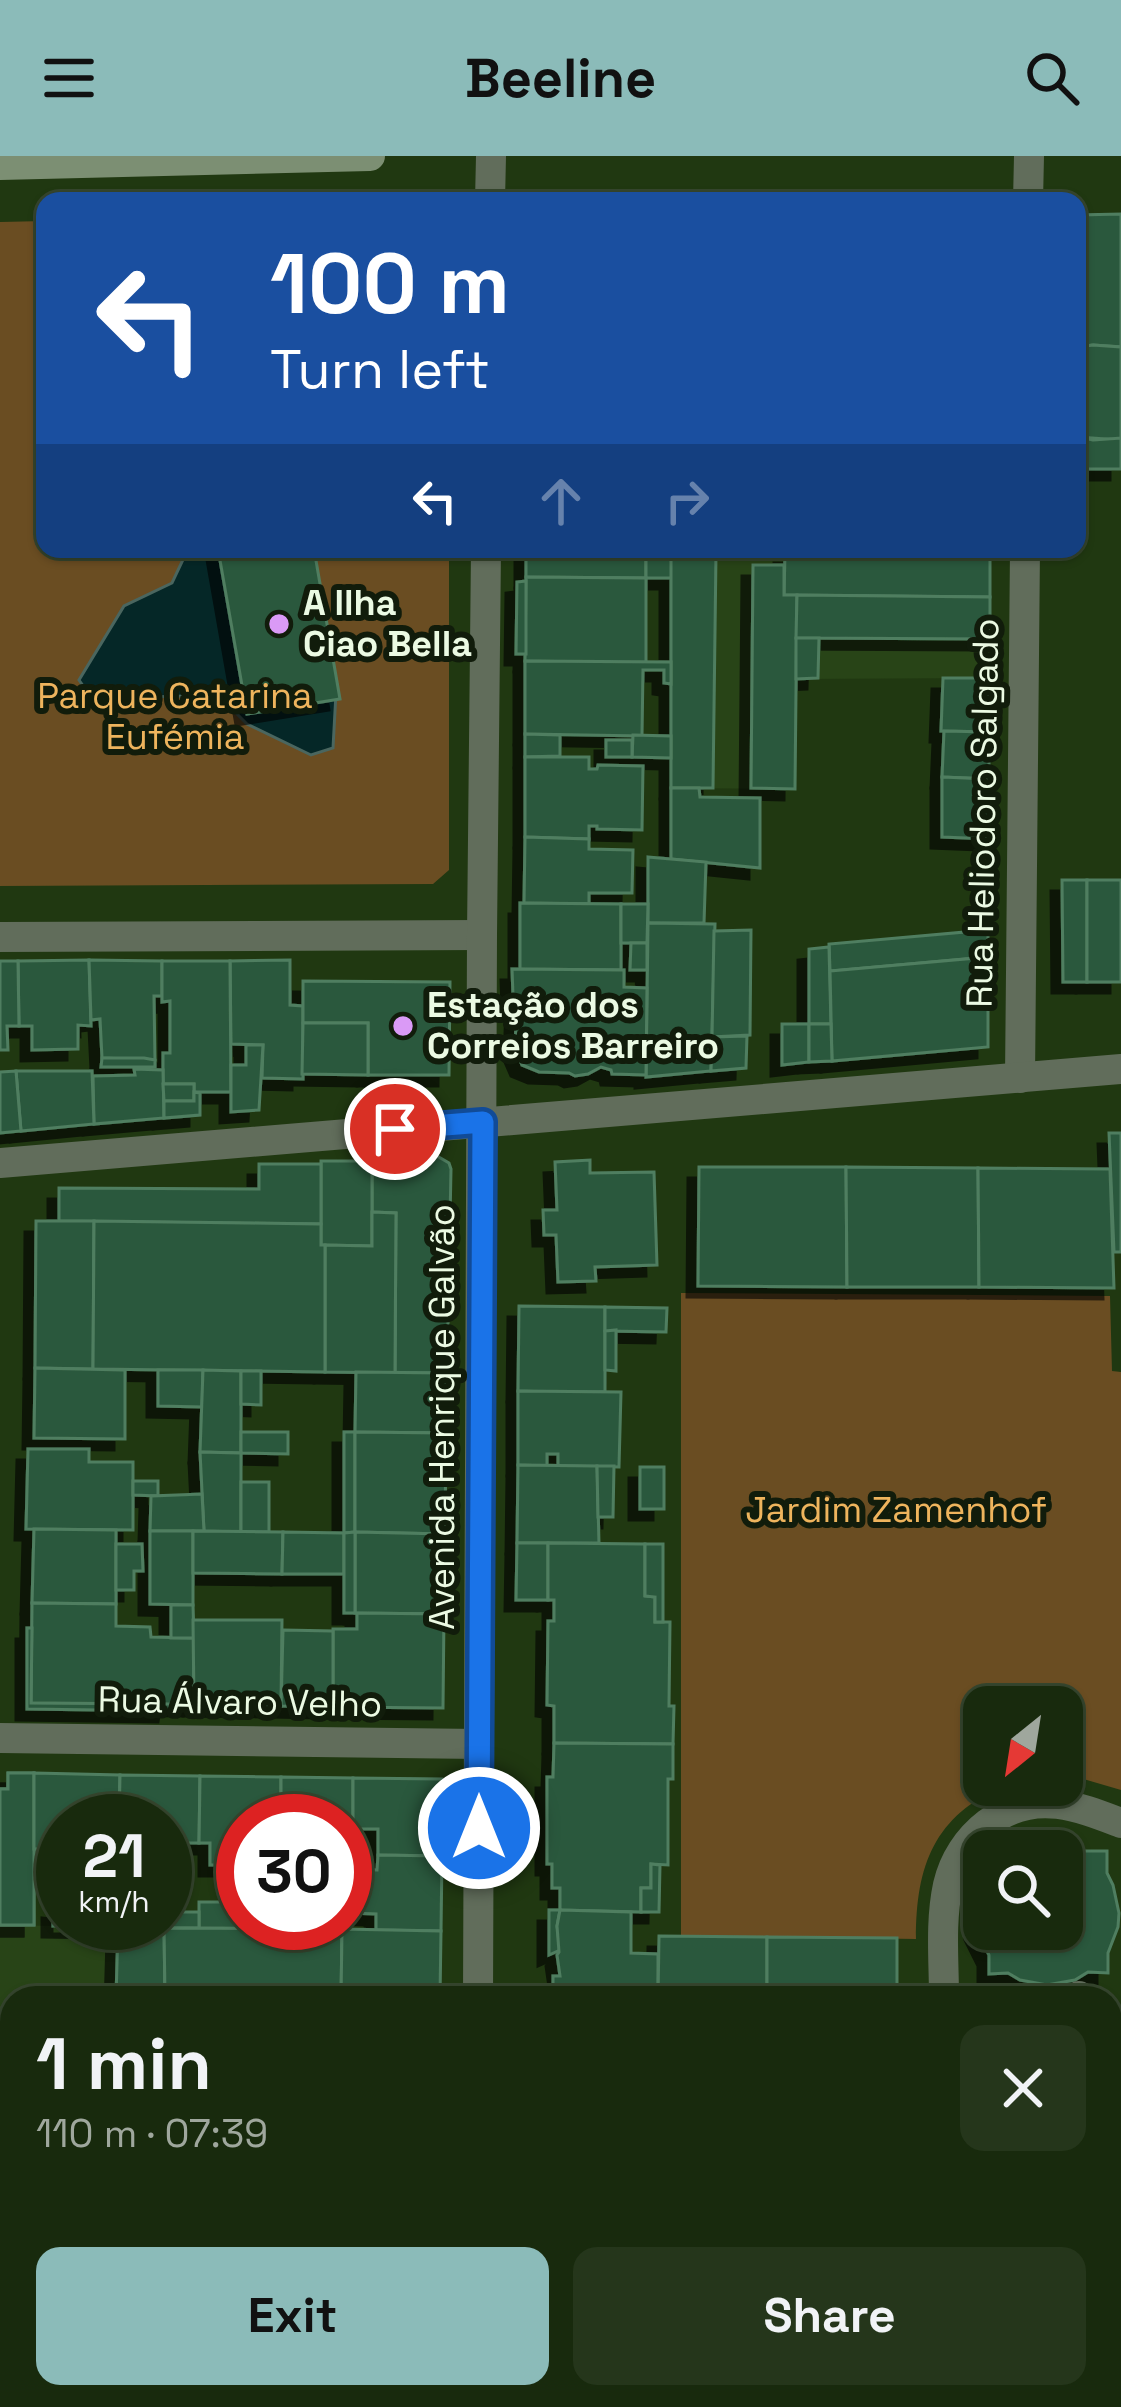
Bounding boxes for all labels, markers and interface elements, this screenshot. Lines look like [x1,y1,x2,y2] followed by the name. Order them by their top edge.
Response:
[465,44,656,113] text: Beeline
[36,45,102,111] icon: menu
[1019,45,1085,111] icon: search
[270,230,510,338] text: 100 m
[72,240,228,396] icon: left
[270,335,490,404] text: Turn left
[402,468,468,534] icon: left
[528,468,594,534] icon: ahead
[654,468,720,534] icon: right
[303,580,472,667] place label: A Ilha Ciao Bella
[266,611,292,637] marker: A Ilha Ciao Bella
[957,618,1009,1008] street label: Rua Heliodoro Salgado
[37,673,313,760] park label: Parque Catarina Eufémia
[427,982,719,1069] place label: Estação dos Correios Barreiro
[390,1013,416,1039] marker: Estação dos Correios Barreiro
[344,1078,446,1180] pin
[362,1096,428,1162] icon: arrive
[419,1204,465,1630] street label: Avenida Henrique Galvão
[745,1487,1047,1533] park label: Jardim Zamenhof
[97,1677,383,1727] street label: Rua Álvaro Velho
[963,1686,1083,1806] north arrow
[963,1686,1083,1950] map controls
[416,1765,542,1891] position arrow
[216,1794,372,1950] speed limit sign: 30
[83,1818,145,1895] text: 21
[963,1830,1083,1950] button: search
[78,1882,150,1921] text: km/h
[36,2018,212,2110] text: 1 min
[960,2025,1086,2151] button: close
[36,2109,268,2158] text: 110 m · 07:39
[36,2247,549,2385] button: Exit
[573,2247,1086,2385] button: Share

